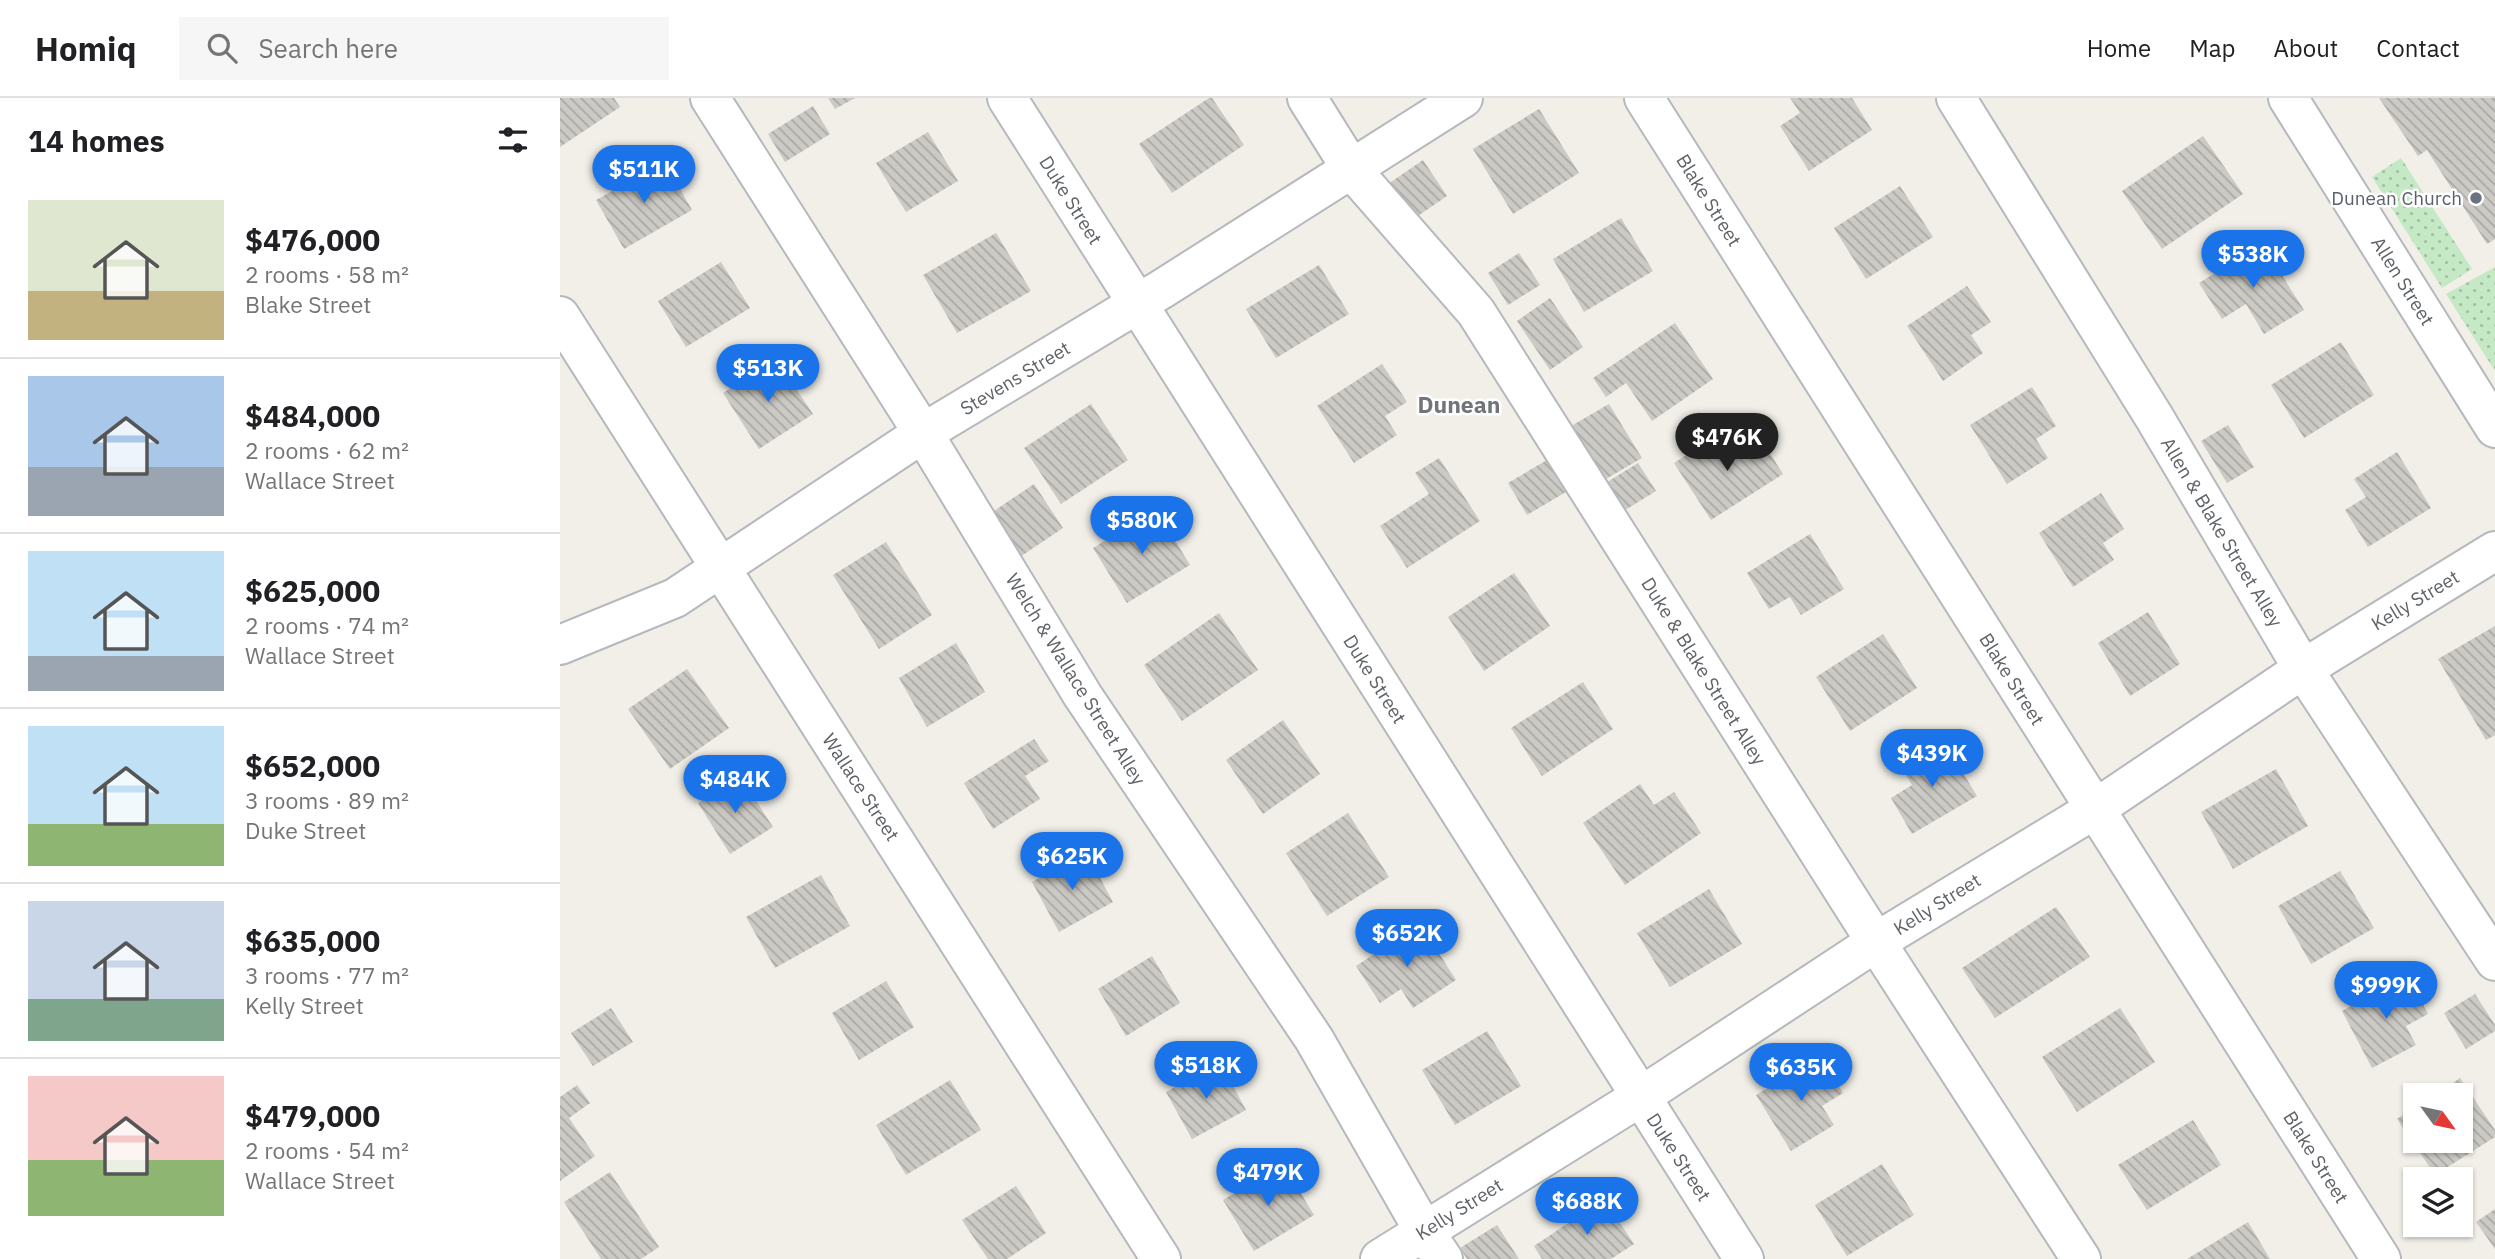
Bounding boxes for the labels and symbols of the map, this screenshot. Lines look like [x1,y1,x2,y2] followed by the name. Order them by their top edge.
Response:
[595,146,693,205] pin: $511K
[1671,149,1747,251] street label: Blake Street
[1034,151,1108,249] street label: Duke Street
[2331,186,2462,210] place label: Dunean Church
[2468,190,2484,206] marker: Dunean Church
[2204,230,2302,290] pin: $538K
[2366,232,2440,330] street label: Allen Street
[956,336,1074,420] street label: Stevens Street
[719,344,817,404] pin: $513K
[1417,389,1501,419] district label: Dunean
[1678,414,1776,473] pin: $476K
[2156,433,2288,632] street label: Allen & Blake Street Alley
[1093,496,1191,556] pin: $580K
[2367,564,2463,636] street label: Kelly Street
[1001,569,1151,790] street label: Welch & Wallace Street Alley
[1636,573,1772,770] street label: Duke & Blake Street Alley
[1974,628,2050,730] street label: Blake Street
[1338,630,1412,728] street label: Duke Street
[817,729,905,845] street label: Wallace Street
[1883,730,1981,789] pin: $439K
[686,756,784,815] pin: $484K
[1023,832,1121,892] pin: $625K
[1889,868,1985,940] street label: Kelly Street
[1358,910,1456,969] pin: $652K
[2337,962,2435,1021] pin: $999K
[1157,1042,1255,1101] pin: $518K
[1752,1044,1850,1103] pin: $635K
[2403,1083,2473,1153] north arrow
[2278,1106,2354,1208] street label: Blake Street
[1642,1108,1716,1206] street label: Duke Street
[1219,1148,1317,1208] pin: $479K
[1411,1173,1507,1245] street label: Kelly Street
[1538,1178,1636,1237] pin: $688K

